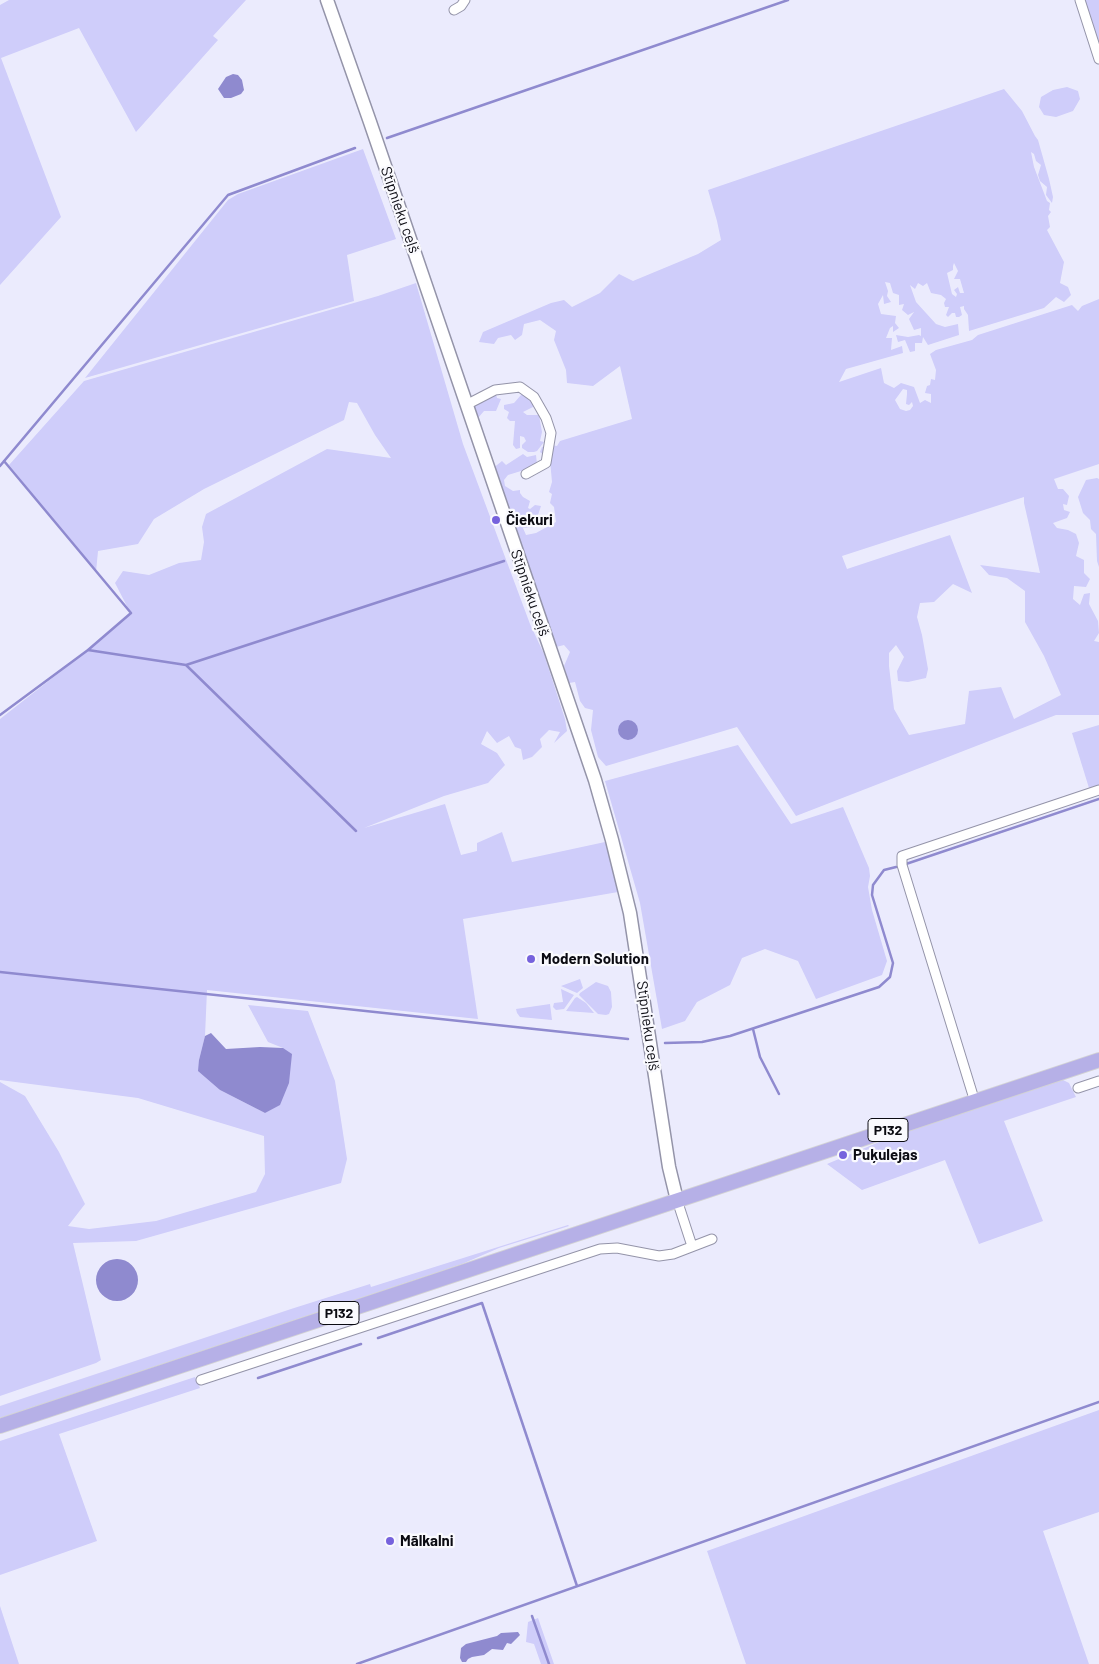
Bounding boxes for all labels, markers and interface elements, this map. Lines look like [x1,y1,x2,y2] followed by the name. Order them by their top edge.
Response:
[377,164,423,256] street label: Stīpnieku ceļš
[506,511,553,529] place label: Čiekuri
[490,514,502,526] marker: Čiekuri
[507,547,553,639] street label: Stīpnieku ceļš
[541,950,649,968] place label: Modern Solution
[525,953,537,965] marker: Modern Solution
[633,980,663,1072] street label: Stīpnieku ceļš
[868,1118,908,1142] road number: P132
[853,1146,917,1164] place label: Puķulejas
[837,1149,849,1161] marker: Puķulejas
[319,1302,359,1325] road number: P132
[400,1532,454,1550] place label: Mālkalni
[384,1535,396,1547] marker: Mālkalni

